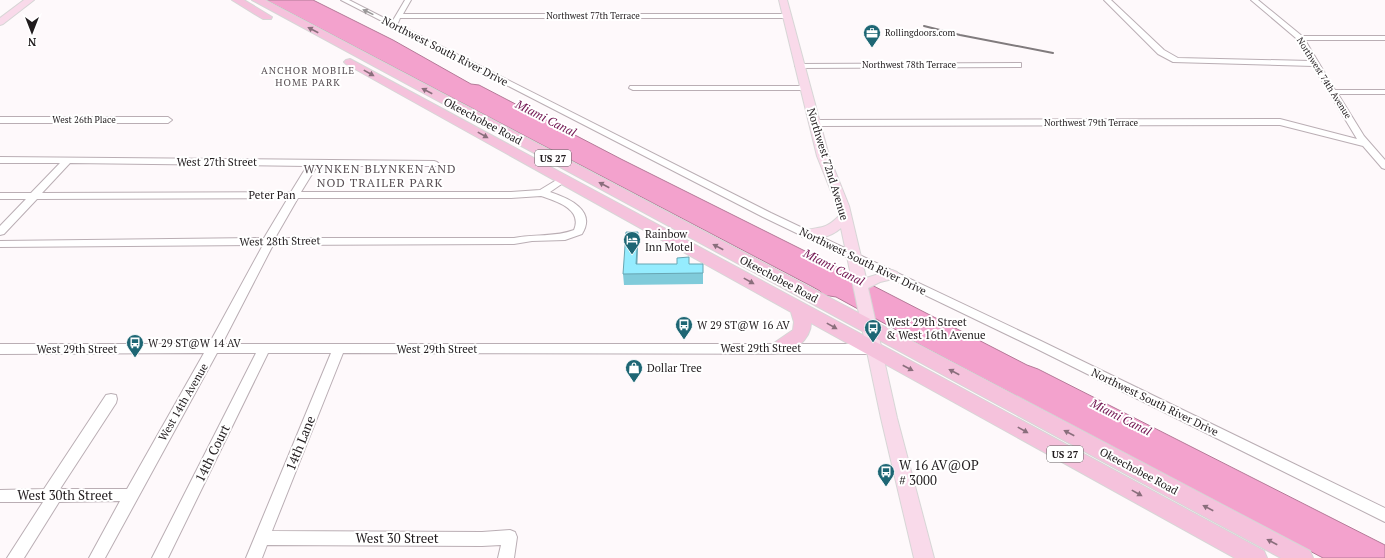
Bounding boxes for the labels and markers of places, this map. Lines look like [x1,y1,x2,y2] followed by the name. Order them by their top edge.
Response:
[862,23,882,48] office icon: Rollingdoors.com
[885,27,956,39] place label: Rollingdoors.com
[645,227,693,254] place label: Rainbow Inn Motel
[622,230,642,255] hotel icon: Rainbow Inn Motel
[674,315,694,340] bus stop icon: W 29 ST@W 16 AV
[886,315,986,342] place label: West 29th Street & West 16th Avenue
[697,318,790,332] place label: W 29 ST@W 16 AV
[863,318,883,343] bus stop icon: West 29th Street & West 16th Avenue
[125,333,145,358] bus stop icon: W 29 ST@W 14 AV
[148,336,241,350] place label: W 29 ST@W 14 AV
[624,358,644,383] shop icon: Dollar Tree
[647,361,702,375] place label: Dollar Tree
[899,456,979,489] place label: W 16 AV@OP # 3000
[876,462,896,487] bus stop icon: W 16 AV@OP # 3000

